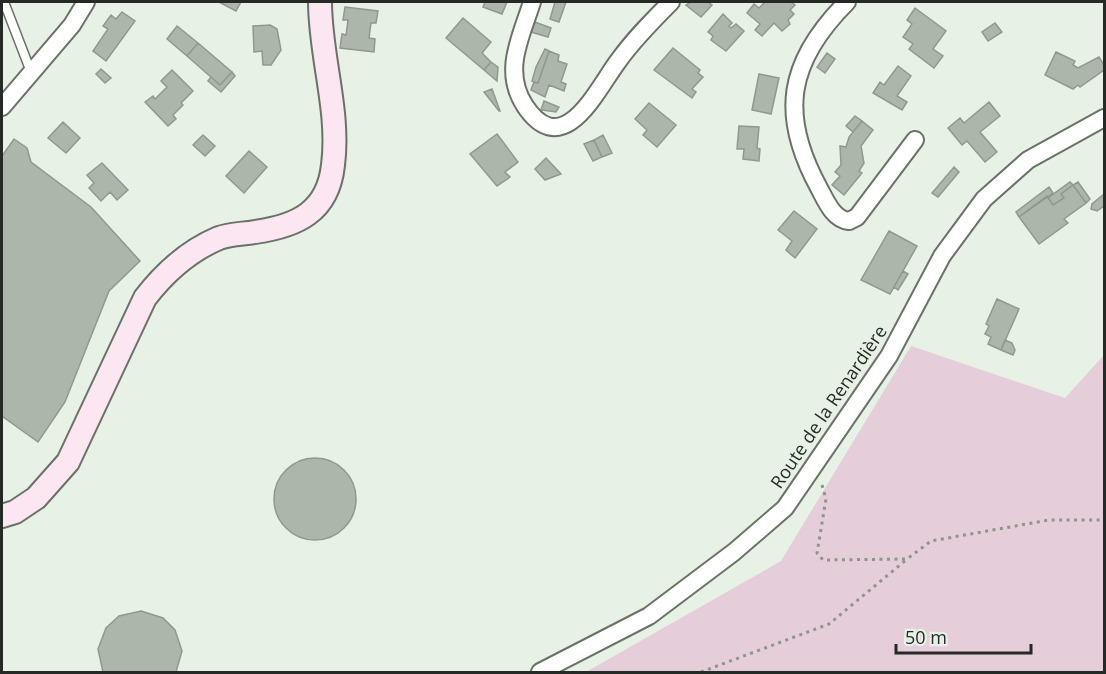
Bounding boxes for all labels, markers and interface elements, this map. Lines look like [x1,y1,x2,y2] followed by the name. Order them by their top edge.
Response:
[765,320,892,493] street label: Route de la Renardière
[896,617,1031,655] scale bar
[905,625,947,649] text: 50 m

